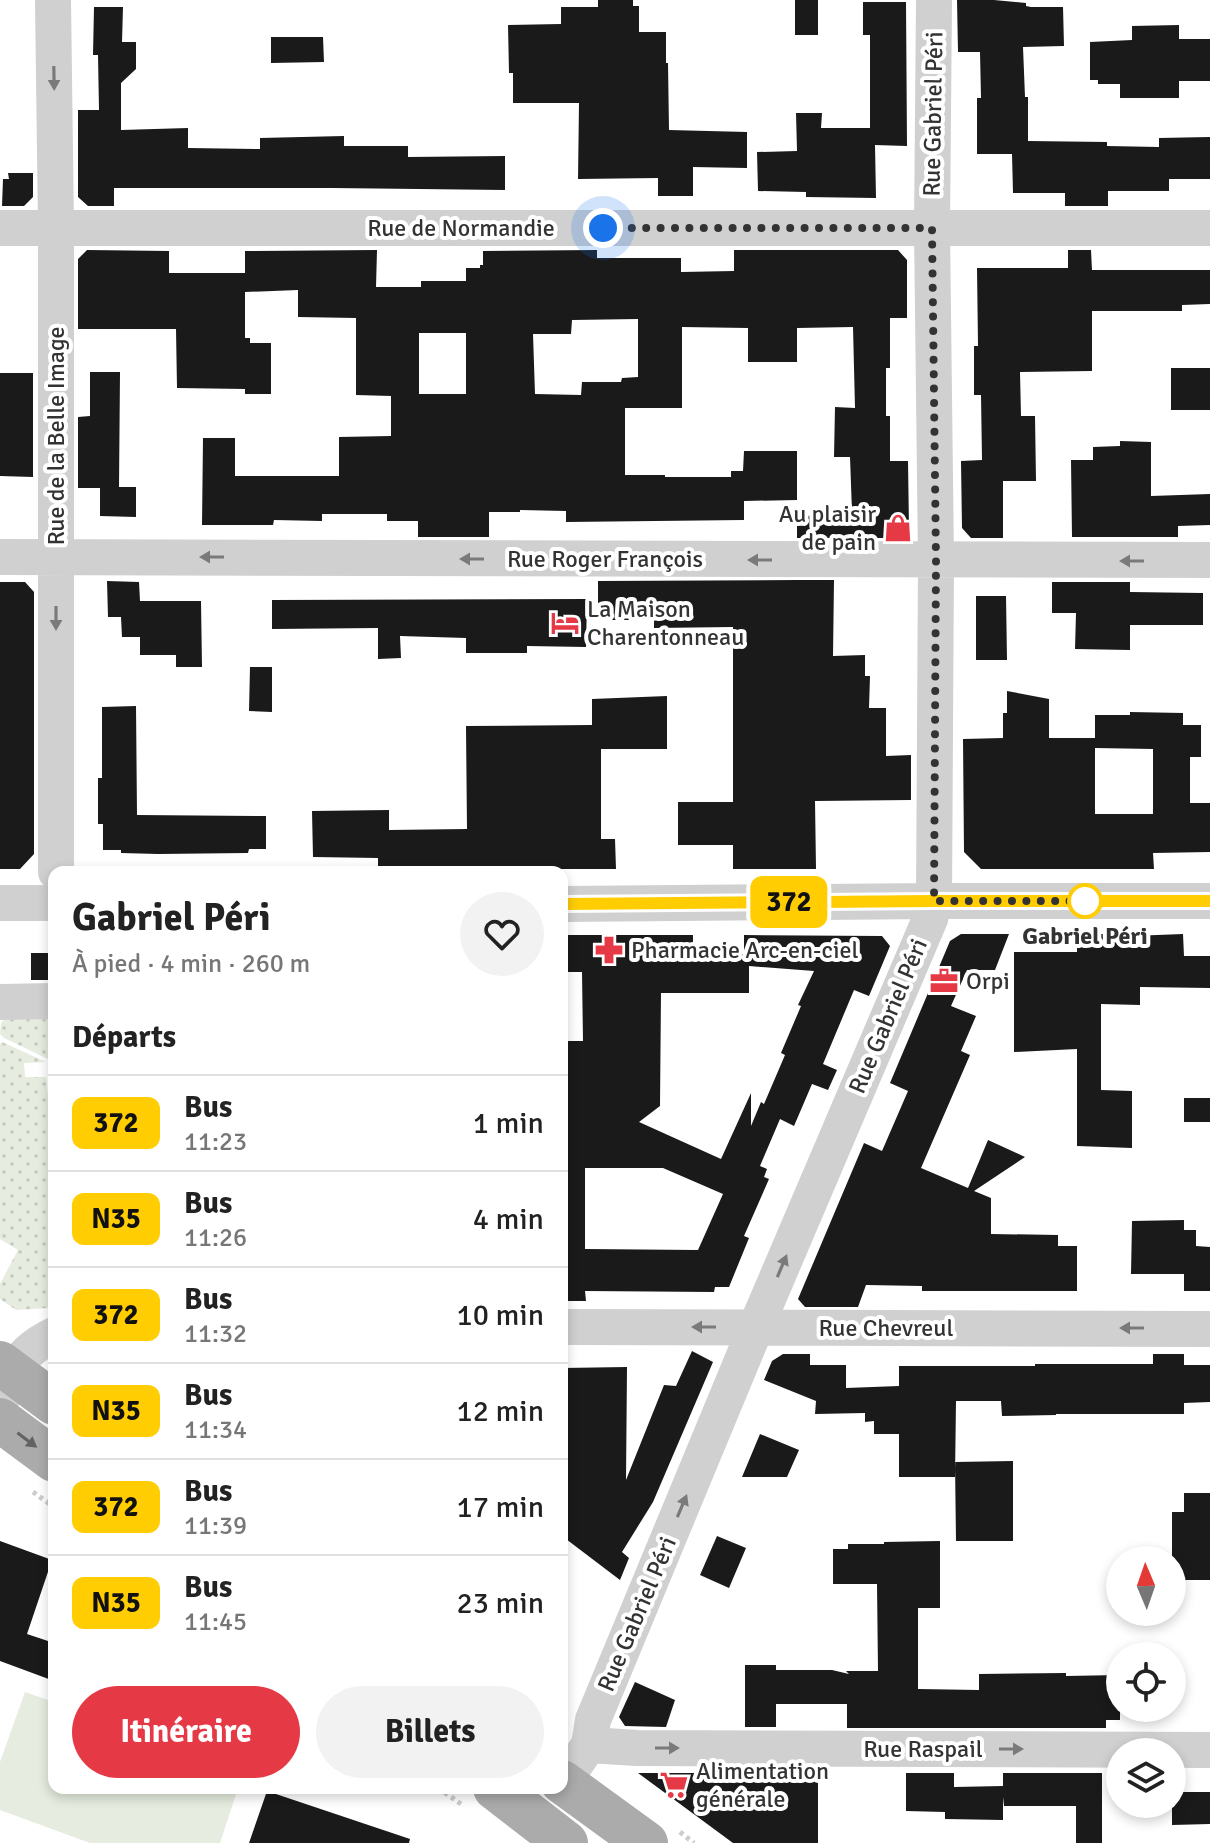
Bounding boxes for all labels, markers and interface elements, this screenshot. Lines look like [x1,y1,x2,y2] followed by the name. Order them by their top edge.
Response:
[917,31,949,197] street label: Rue Gabriel Péri
[48,66,60,91] one-way arrow
[583,208,623,248] your location
[367,213,555,243] street label: Rue de Normandie
[41,326,71,546] street label: Rue de la Belle Image
[779,499,876,557] place label: Au plaisir de pain
[883,513,913,543] shop icon: Au plaisir de pain
[507,544,703,574] street label: Rue Roger François
[199,551,224,563] one-way arrow
[459,552,484,565] one-way arrow
[747,554,772,566] one-way arrow
[1119,555,1144,567] one-way arrow
[587,594,744,652] place label: La Maison Charentonneau
[50,606,62,631] one-way arrow
[550,608,580,638] hotel icon: La Maison Charentonneau
[743,876,835,928] line badge: 372
[1068,884,1102,918] marker: Gabriel Péri
[766,885,812,919] text: 372
[460,892,544,976] button: heart
[72,894,271,941] text: Gabriel Péri
[1022,921,1148,951] place label: Gabriel Péri
[842,934,934,1098] street label: Rue Gabriel Péri
[594,935,624,965] pharmacy icon: Pharmacie Arc-en-ciel
[631,935,859,965] place label: Pharmacie Arc-en-ciel
[72,948,310,980] text: À pied · 4 min · 260 m
[929,966,959,996] office icon: Orpi
[966,966,1010,996] place label: Orpi
[72,1019,176,1056] text: Départs
[184,1089,232,1126] text: Bus
[473,1105,544,1142] text: 1 min
[93,1106,139,1140] text: 372
[184,1126,247,1158] text: 11:23
[184,1185,232,1222] text: Bus
[473,1201,544,1238] text: 4 min
[91,1202,141,1236] text: N35
[184,1222,247,1254] text: 11:26
[776,1255,789,1278] one-way arrow
[184,1281,232,1318] text: Bus
[457,1297,544,1334] text: 10 min
[93,1298,139,1332] text: 372
[818,1313,954,1343] street label: Rue Chevreul
[184,1318,247,1350] text: 11:32
[691,1321,716,1333] one-way arrow
[1119,1322,1144,1334] one-way arrow
[184,1377,232,1414] text: Bus
[457,1393,544,1430] text: 12 min
[91,1394,141,1428] text: N35
[184,1414,247,1446] text: 11:34
[17,1432,37,1448] one-way arrow
[184,1473,232,1510] text: Bus
[457,1489,544,1526] text: 17 min
[93,1490,139,1524] text: 372
[675,1494,688,1518] one-way arrow
[184,1510,247,1542] text: 11:39
[591,1532,683,1696] street label: Rue Gabriel Péri
[1106,1546,1186,1626] north arrow
[1106,1546,1186,1818] map controls
[184,1569,232,1606] text: Bus
[457,1585,544,1622] text: 23 min
[91,1586,141,1620] text: N35
[184,1606,247,1638] text: 11:45
[1106,1642,1186,1722] button: locate
[72,1686,300,1778] button: Itinéraire
[316,1686,544,1778] button: Billets
[863,1734,983,1764] street label: Rue Raspail
[1106,1738,1186,1818] button: layers
[655,1742,680,1754] one-way arrow
[999,1743,1024,1755] one-way arrow
[696,1756,829,1814] place label: Alimentation générale
[659,1770,689,1800] supermarket icon: Alimentation générale

